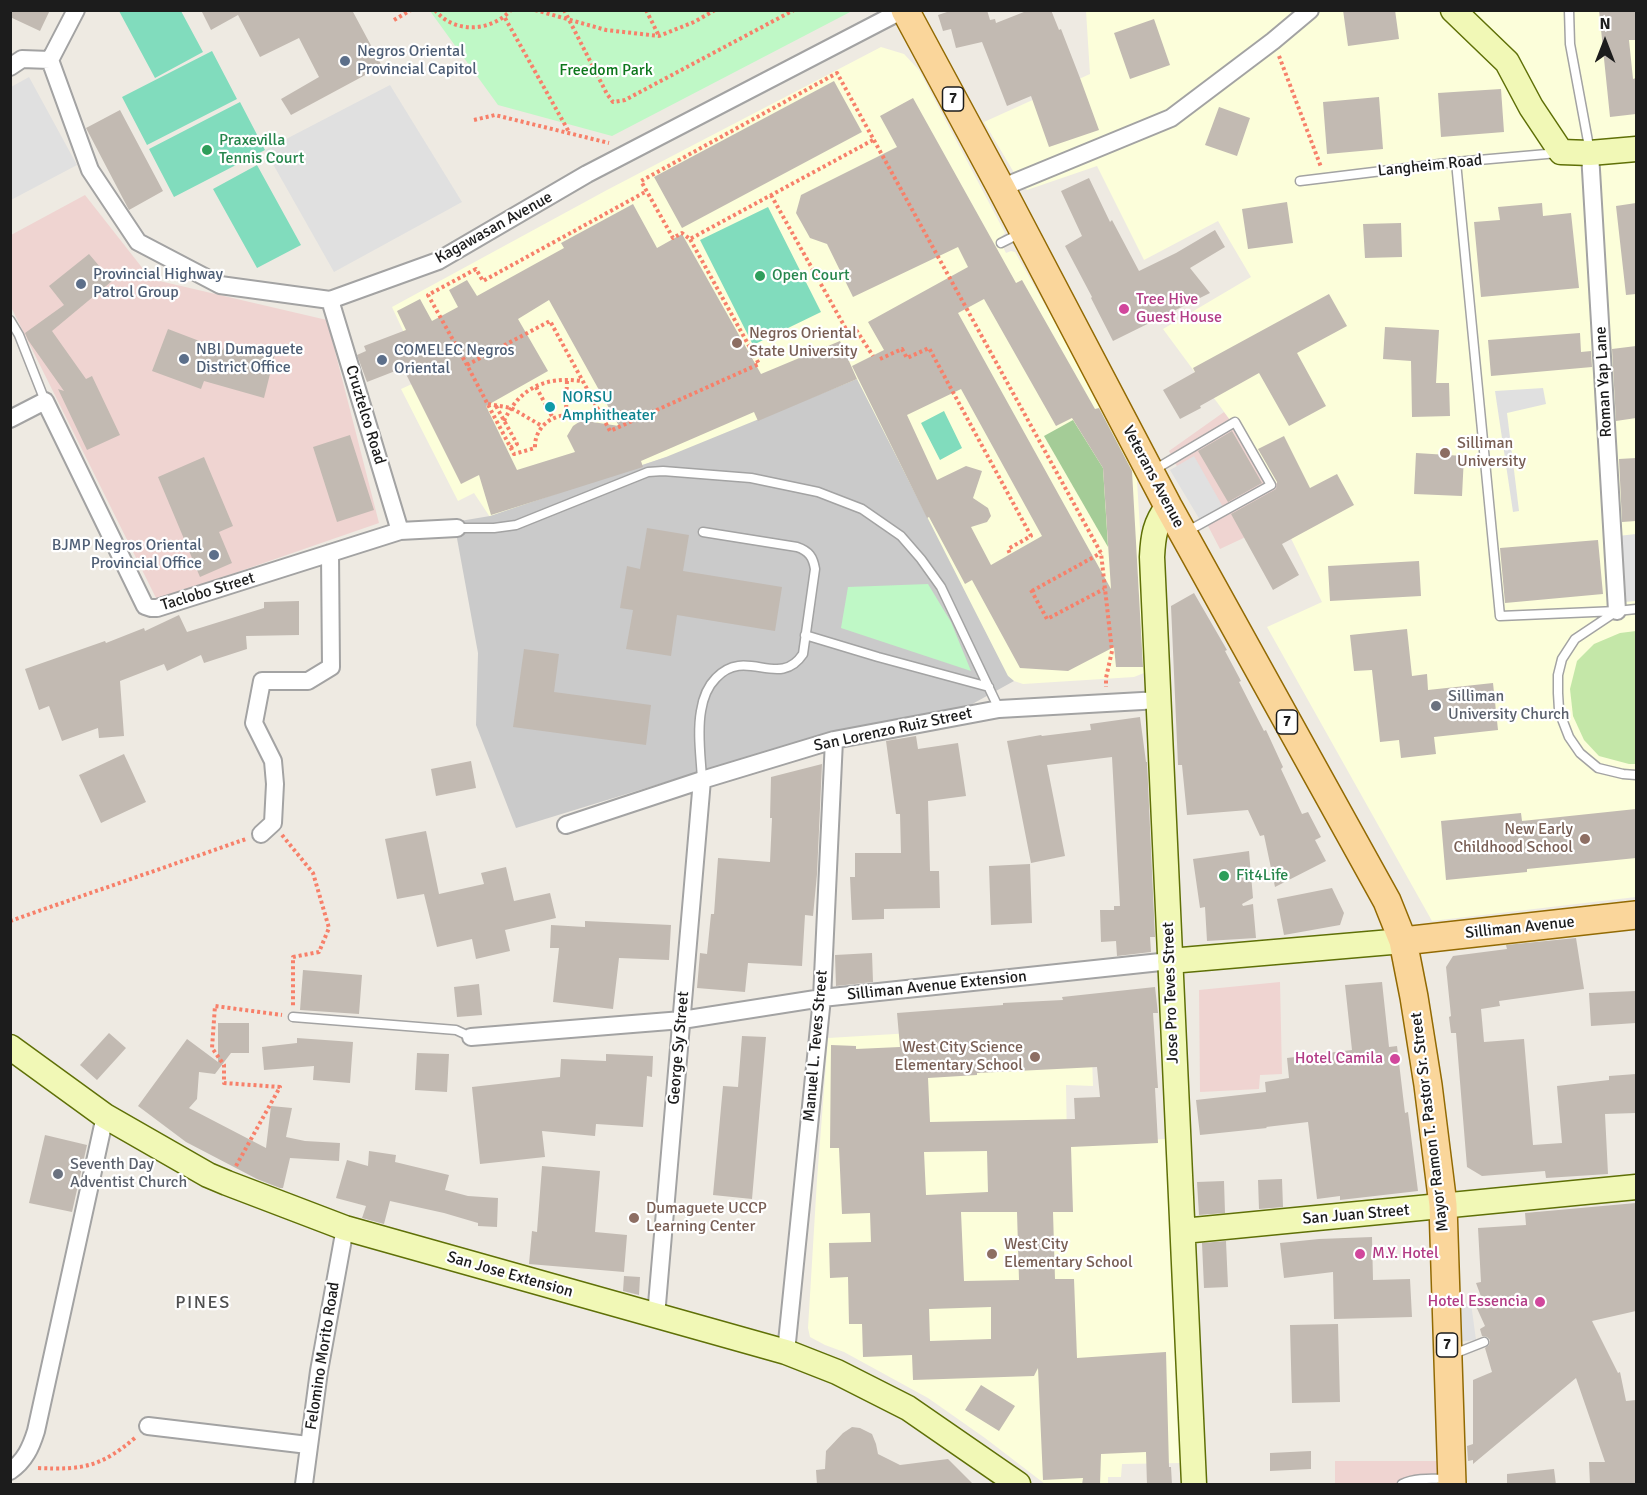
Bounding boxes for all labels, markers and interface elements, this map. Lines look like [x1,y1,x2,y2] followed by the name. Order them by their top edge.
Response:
[1575,12,1635,72] north arrow
[1599,14,1611,34] text: N
[357,42,477,80] place label: Negros Oriental Provincial Capitol
[338,54,352,68] marker: Negros Oriental Provincial Capitol
[559,61,653,81] park label: Freedom Park
[942,87,964,111] road number: 7
[219,131,304,169] place label: Praxevilla Tennis Court
[200,143,214,157] marker: Praxevilla Tennis Court
[1377,151,1483,181] street label: Langheim Road
[432,188,556,268] street label: Kagawasan Avenue
[93,265,223,303] place label: Provincial Highway Patrol Group
[772,266,850,286] place label: Open Court
[753,269,767,283] marker: Open Court
[74,277,88,291] marker: Provincial Highway Patrol Group
[1136,290,1222,328] place label: Tree Hive Guest House
[1117,302,1131,316] marker: Tree Hive Guest House
[749,324,857,362] place label: Negros Oriental State University
[1592,326,1616,438] street label: Roman Yap Lane
[730,336,744,350] marker: Negros Oriental State University
[196,340,303,378] place label: NBI Dumaguete District Office
[394,341,515,379] place label: COMELEC Negros Oriental
[177,352,191,366] marker: NBI Dumaguete District Office
[375,353,389,367] marker: COMELEC Negros Oriental
[341,363,389,467] street label: Cruztelco Road
[562,388,656,426] place label: NORSU Amphitheater
[543,400,557,414] marker: NORSU Amphitheater
[1118,423,1188,531] street label: Veterans Avenue
[1457,434,1526,472] place label: Silliman University
[1438,446,1452,460] marker: Silliman University
[52,536,202,574] place label: BJMP Negros Oriental Provincial Office
[207,548,221,562] marker: BJMP Negros Oriental Provincial Office
[159,569,257,615] street label: Taclobo Street
[1448,687,1569,725] place label: Silliman University Church
[1429,699,1443,713] marker: Silliman University Church
[812,704,974,756] street label: San Lorenzo Ruiz Street
[1276,710,1298,734] road number: 7
[1453,820,1573,858] place label: New Early Childhood School
[1578,832,1592,846] marker: New Early Childhood School
[1236,866,1288,886] place label: Fit4Life
[1217,869,1231,883] marker: Fit4Life
[1464,913,1576,943] street label: Silliman Avenue
[1159,922,1183,1064] street label: Jose Pro Teves Street
[846,967,1028,1005] street label: Silliman Avenue Extension
[800,969,832,1123] street label: Manuel L. Teves Street
[664,991,694,1105] street label: George Sy Street
[1407,1011,1453,1233] street label: Mayor Ramon T. Pastor Sr. Street
[894,1038,1023,1076] place label: West City Science Elementary School
[1295,1049,1383,1069] place label: Hotel Camila
[1028,1050,1042,1064] marker: West City Science Elementary School
[1388,1052,1402,1066] marker: Hotel Camila
[70,1155,187,1193] place label: Seventh Day Adventist Church
[51,1167,65,1181] marker: Seventh Day Adventist Church
[646,1199,767,1237] place label: Dumaguete UCCP Learning Center
[1302,1201,1410,1229] street label: San Juan Street
[627,1211,641,1225] marker: Dumaguete UCCP Learning Center
[1004,1235,1133,1273] place label: West City Elementary School
[1372,1244,1439,1264] place label: M.Y. Hotel
[985,1247,999,1261] marker: West City Elementary School
[1353,1247,1367,1261] marker: M.Y. Hotel
[445,1248,575,1302] street label: San Jose Extension
[302,1281,344,1431] street label: Felomino Morito Road
[175,1292,231,1314] district label: PINES
[1427,1292,1528,1312] place label: Hotel Essencia
[1533,1295,1547,1309] marker: Hotel Essencia
[1436,1333,1458,1357] road number: 7

